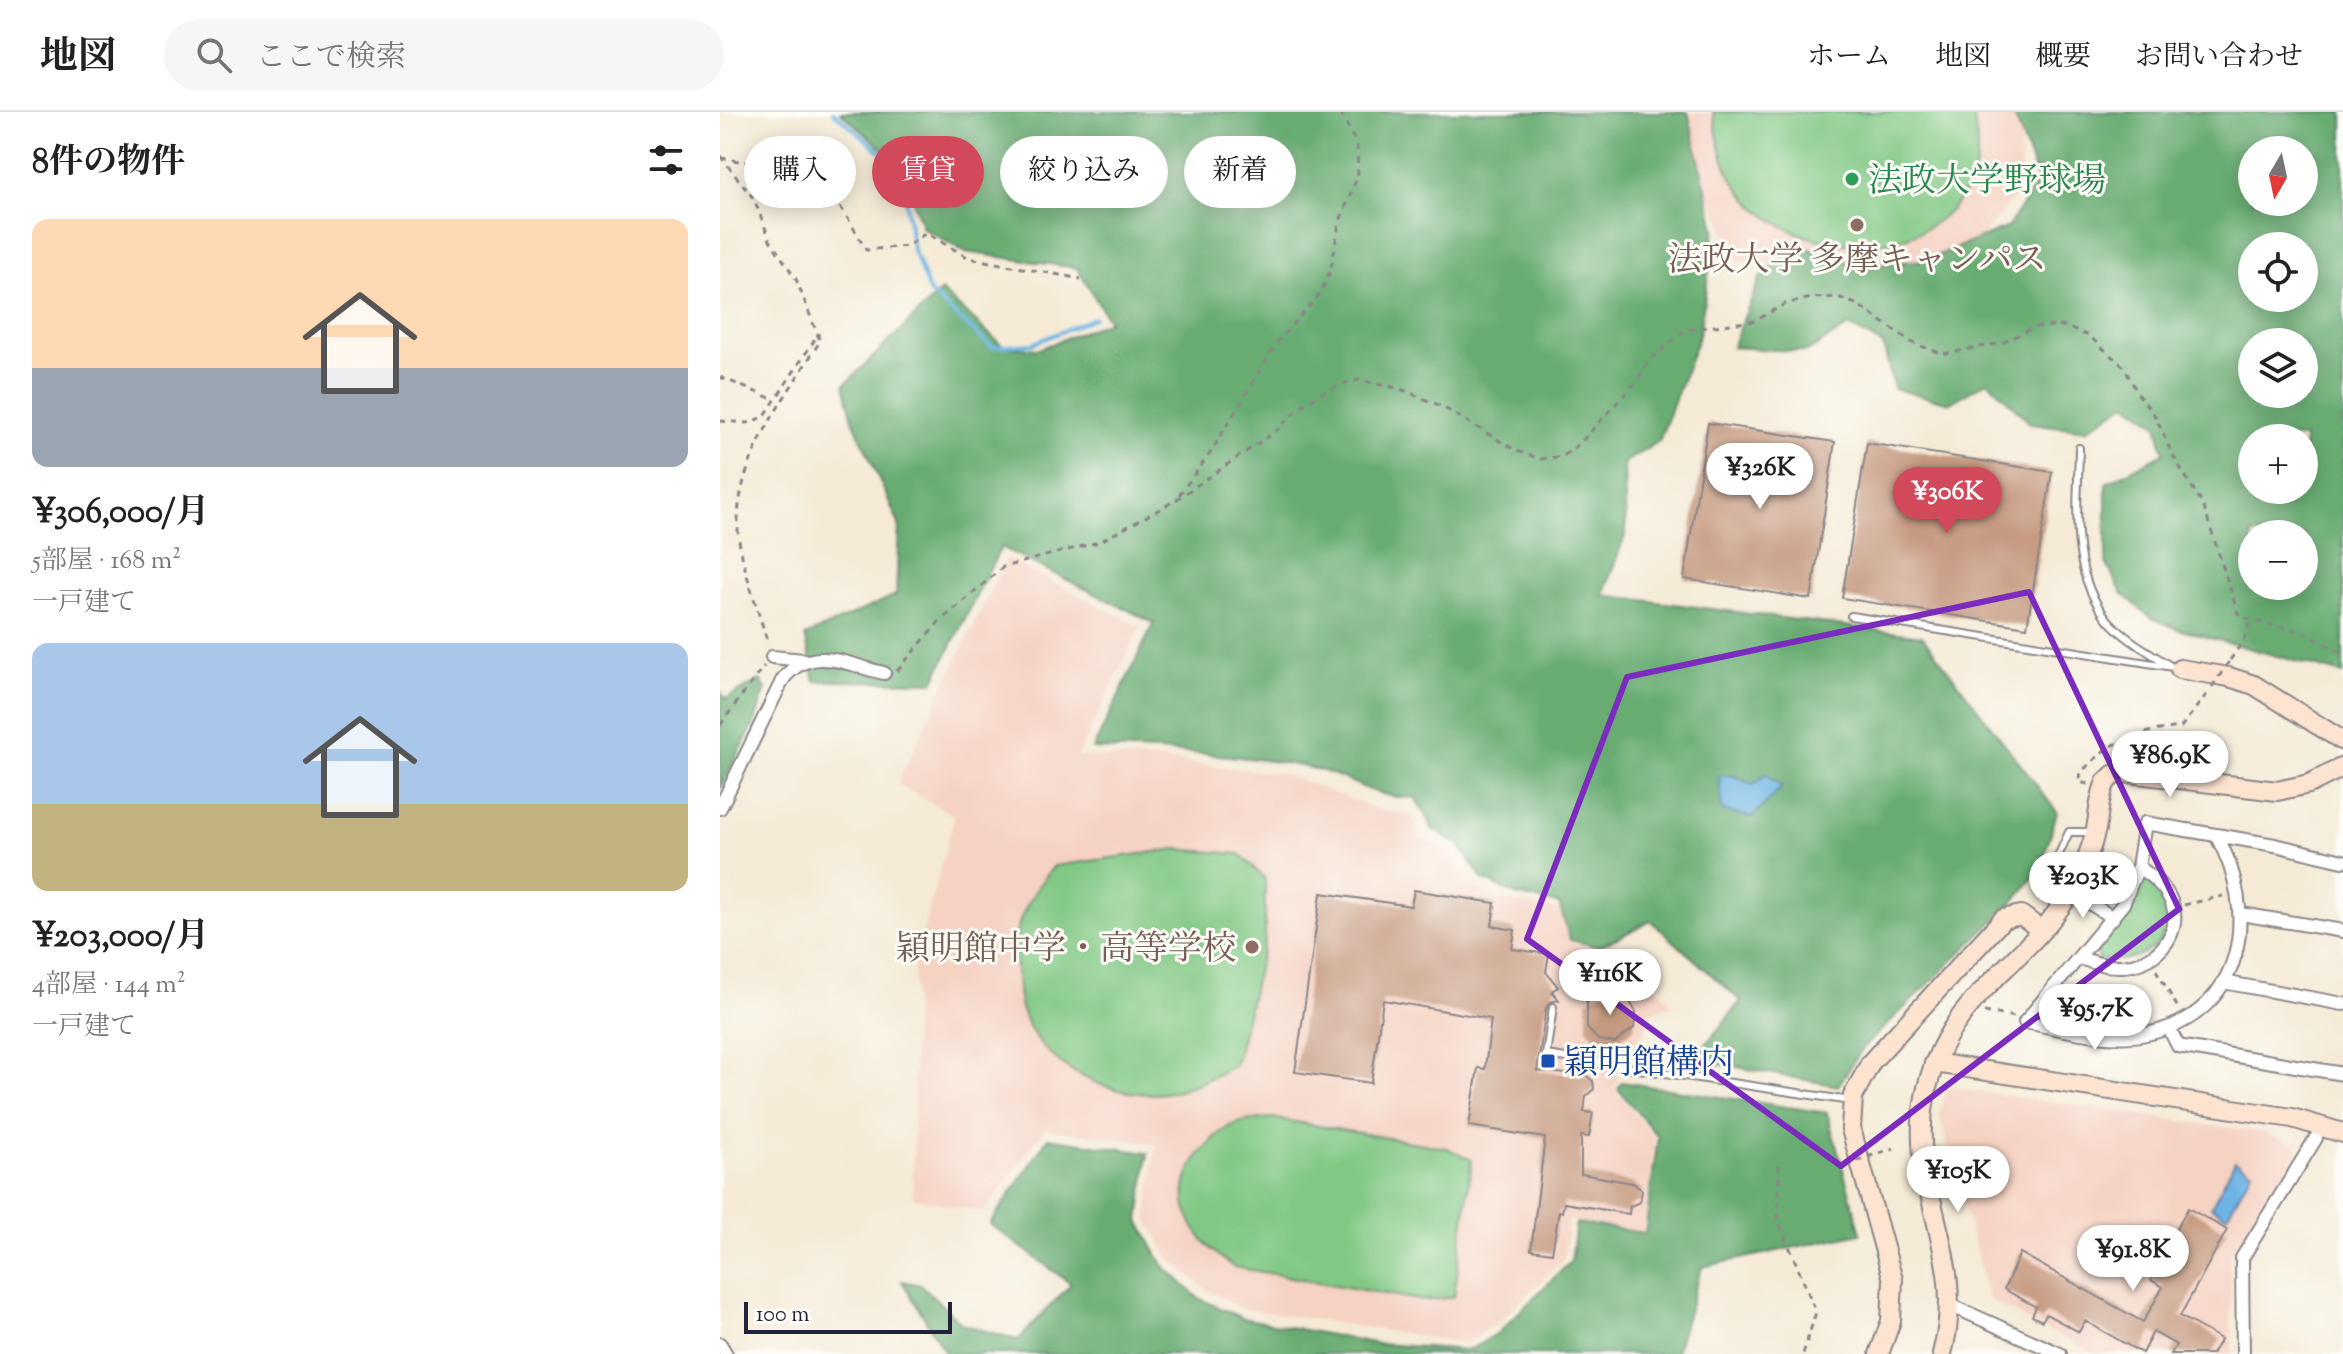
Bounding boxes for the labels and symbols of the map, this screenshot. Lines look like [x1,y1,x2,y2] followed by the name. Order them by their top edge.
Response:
[2238,136,2318,216] north arrow
[1868,158,2106,207] place label: 法政大学野球場
[1843,170,1861,188] marker: 法政大学野球場
[1848,216,1866,234] marker: 法政大学 多摩キャンパス
[1668,237,2046,286] place label: 法政大学 多摩キャンパス
[1704,443,1816,511] pin: ¥326K
[1891,467,2003,535] pin: ¥306K
[2105,731,2235,799] pin: ¥86.9K
[2027,852,2139,920] pin: ¥203K
[896,926,1236,975] place label: 穎明館中学・高等学校
[1243,938,1261,956] marker: 穎明館中学・高等学校
[1554,949,1666,1017] pin: ¥116K
[2030,984,2160,1052] pin: ¥95.7K
[1564,1040,1734,1089] place label: 穎明館構内
[1539,1052,1557,1070] marker: 穎明館構内
[1902,1146,2014,1214] pin: ¥105K
[2068,1225,2198,1293] pin: ¥91.8K
[744,1298,952,1334] scale bar

